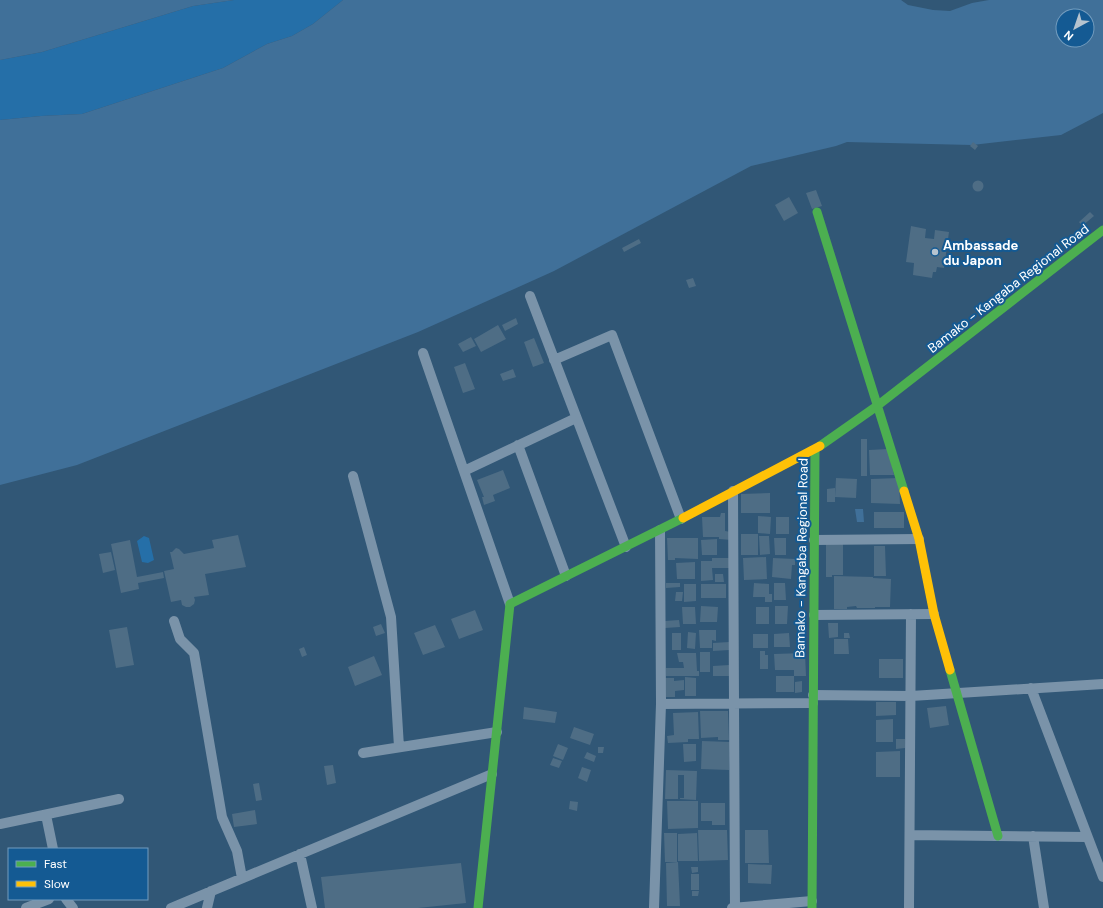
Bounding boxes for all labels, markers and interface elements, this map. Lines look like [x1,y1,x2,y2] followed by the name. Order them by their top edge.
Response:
[1055,8,1095,48] north arrow
[1061,28,1076,44] text: N
[924,220,1092,357] street label: Bamako - Kangaba Regional Road
[943,237,1019,269] place label: Ambassade du Japon
[930,247,940,257] marker: Ambassade du Japon
[791,458,812,658] street label: Bamako - Kangaba Regional Road
[8,848,148,900] legend
[44,856,67,872] text: Fast
[44,876,70,892] text: Slow

